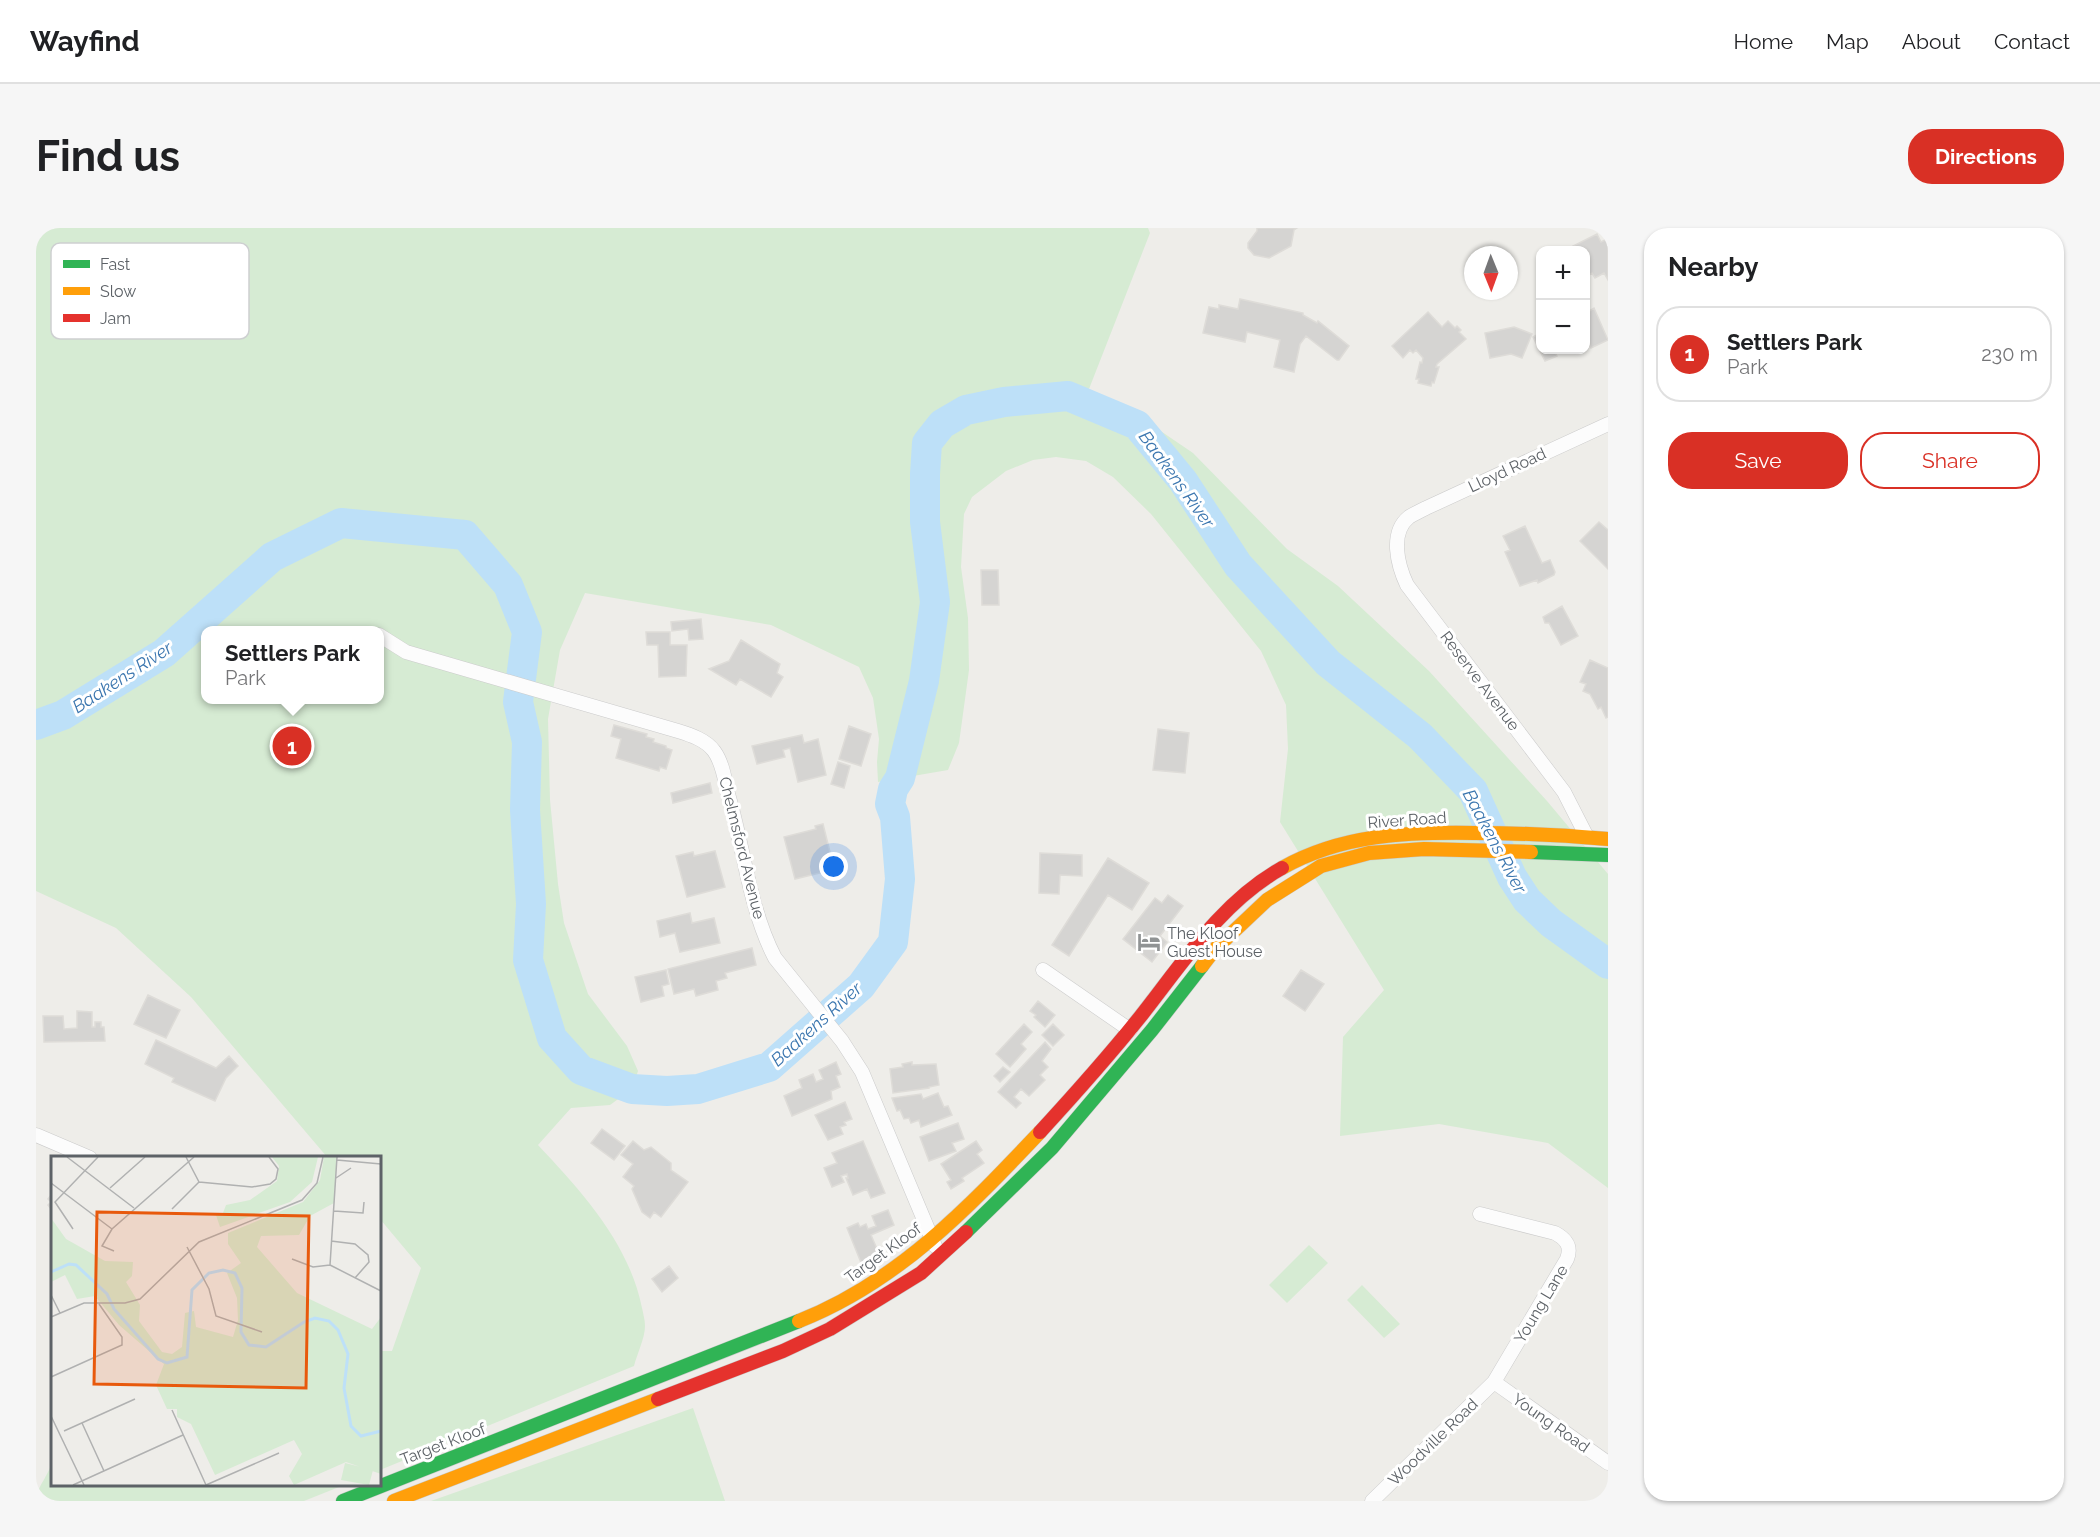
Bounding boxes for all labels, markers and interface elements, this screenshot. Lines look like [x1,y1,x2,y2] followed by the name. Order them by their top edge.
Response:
[30,25,140,58] text: Wayfind
[1734,29,1793,54] text: Home
[1826,29,1869,54] text: Map
[1902,29,1961,54] text: About
[1994,29,2070,54] text: Contact
[1908,129,2064,184] button: Directions
[36,132,180,181] text: Find us
[51,243,249,339] legend
[1464,246,1518,300] north arrow
[1536,246,1590,354] map controls
[1536,246,1590,300] button: +
[1668,252,1758,282] text: Nearby
[100,255,131,274] text: Fast
[100,282,136,301] text: Slow
[1536,300,1590,354] button: −
[100,309,131,328] text: Jam
[1727,329,1862,355] text: Settlers Park
[1685,342,1694,366] text: 1
[1981,342,2038,366] text: 230 m
[1727,355,1768,379] text: Park
[1135,426,1220,532] water label: Baakens River
[1668,432,1848,489] button: Save
[1860,432,2040,489] button: Share
[1465,444,1549,496] street label: Lloyd Road
[201,626,384,704] popup
[1436,627,1524,735] street label: Reserve Avenue
[68,637,177,717] water label: Baakens River
[225,640,360,666] text: Settlers Park
[225,666,266,690] text: Park
[272,724,312,768] pin: 1
[715,775,769,921] street label: Chelmsford Avenue
[1459,785,1532,897] water label: Baakens River
[1367,808,1447,832] street label: River Road
[819,852,848,881] your location
[1167,924,1262,961] place label: The Kloof Guest House
[1136,929,1162,955] hotel icon: The Kloof Guest House
[766,977,866,1070] water label: Baakens River
[51,1156,381,1486] inset map
[841,1219,925,1287] street label: Target Kloof
[1510,1261,1572,1347] street label: Young Lane
[1509,1390,1593,1457] street label: Young Road
[1384,1394,1482,1490] street label: Woodville Road
[398,1419,489,1469] street label: Target Kloof

